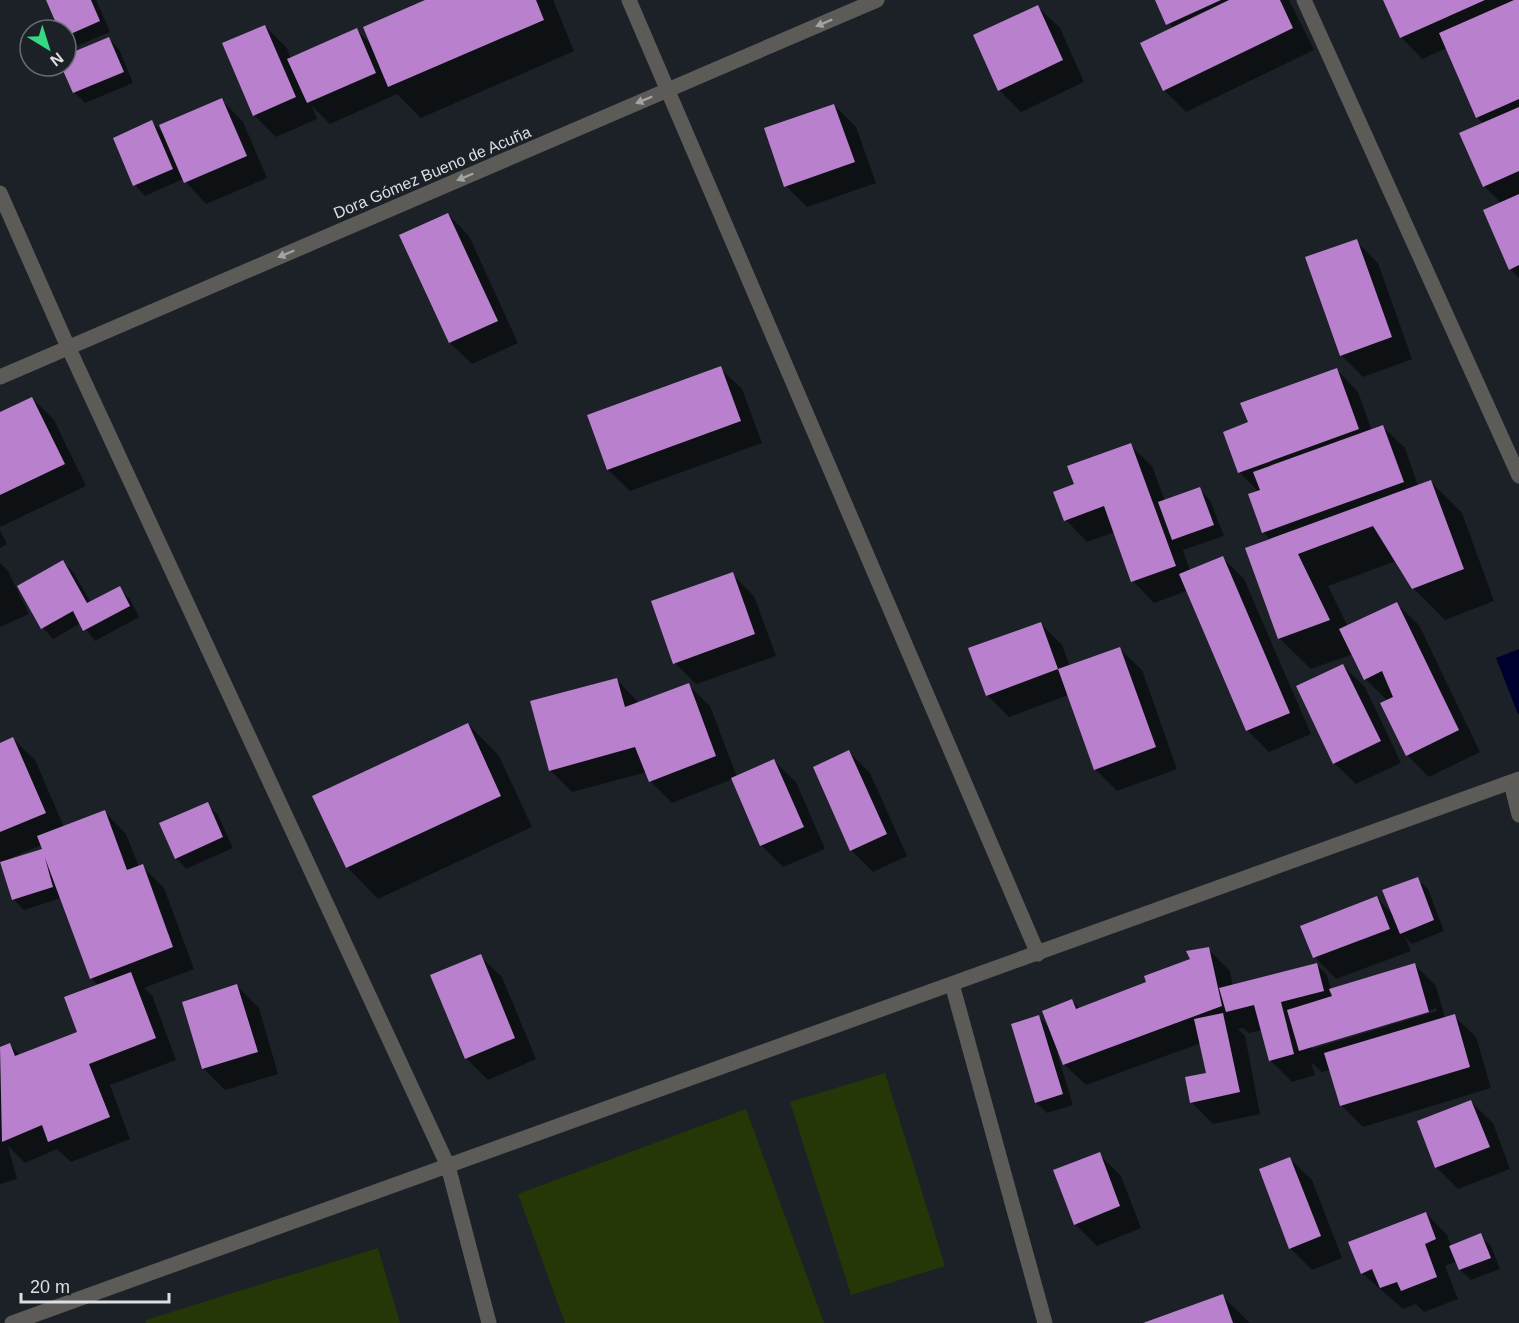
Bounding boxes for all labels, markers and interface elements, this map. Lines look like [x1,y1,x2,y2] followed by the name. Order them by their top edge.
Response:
[18,18,78,78] north arrow
[814,18,832,28] one-way arrow
[47,49,67,70] text: N
[635,95,653,105] one-way arrow
[331,123,533,222] street label: Dora Gómez Bueno de Acuña
[456,172,474,182] one-way arrow
[277,250,295,259] one-way arrow
[21,1266,170,1304] scale bar
[30,1277,70,1297] text: 20 m

